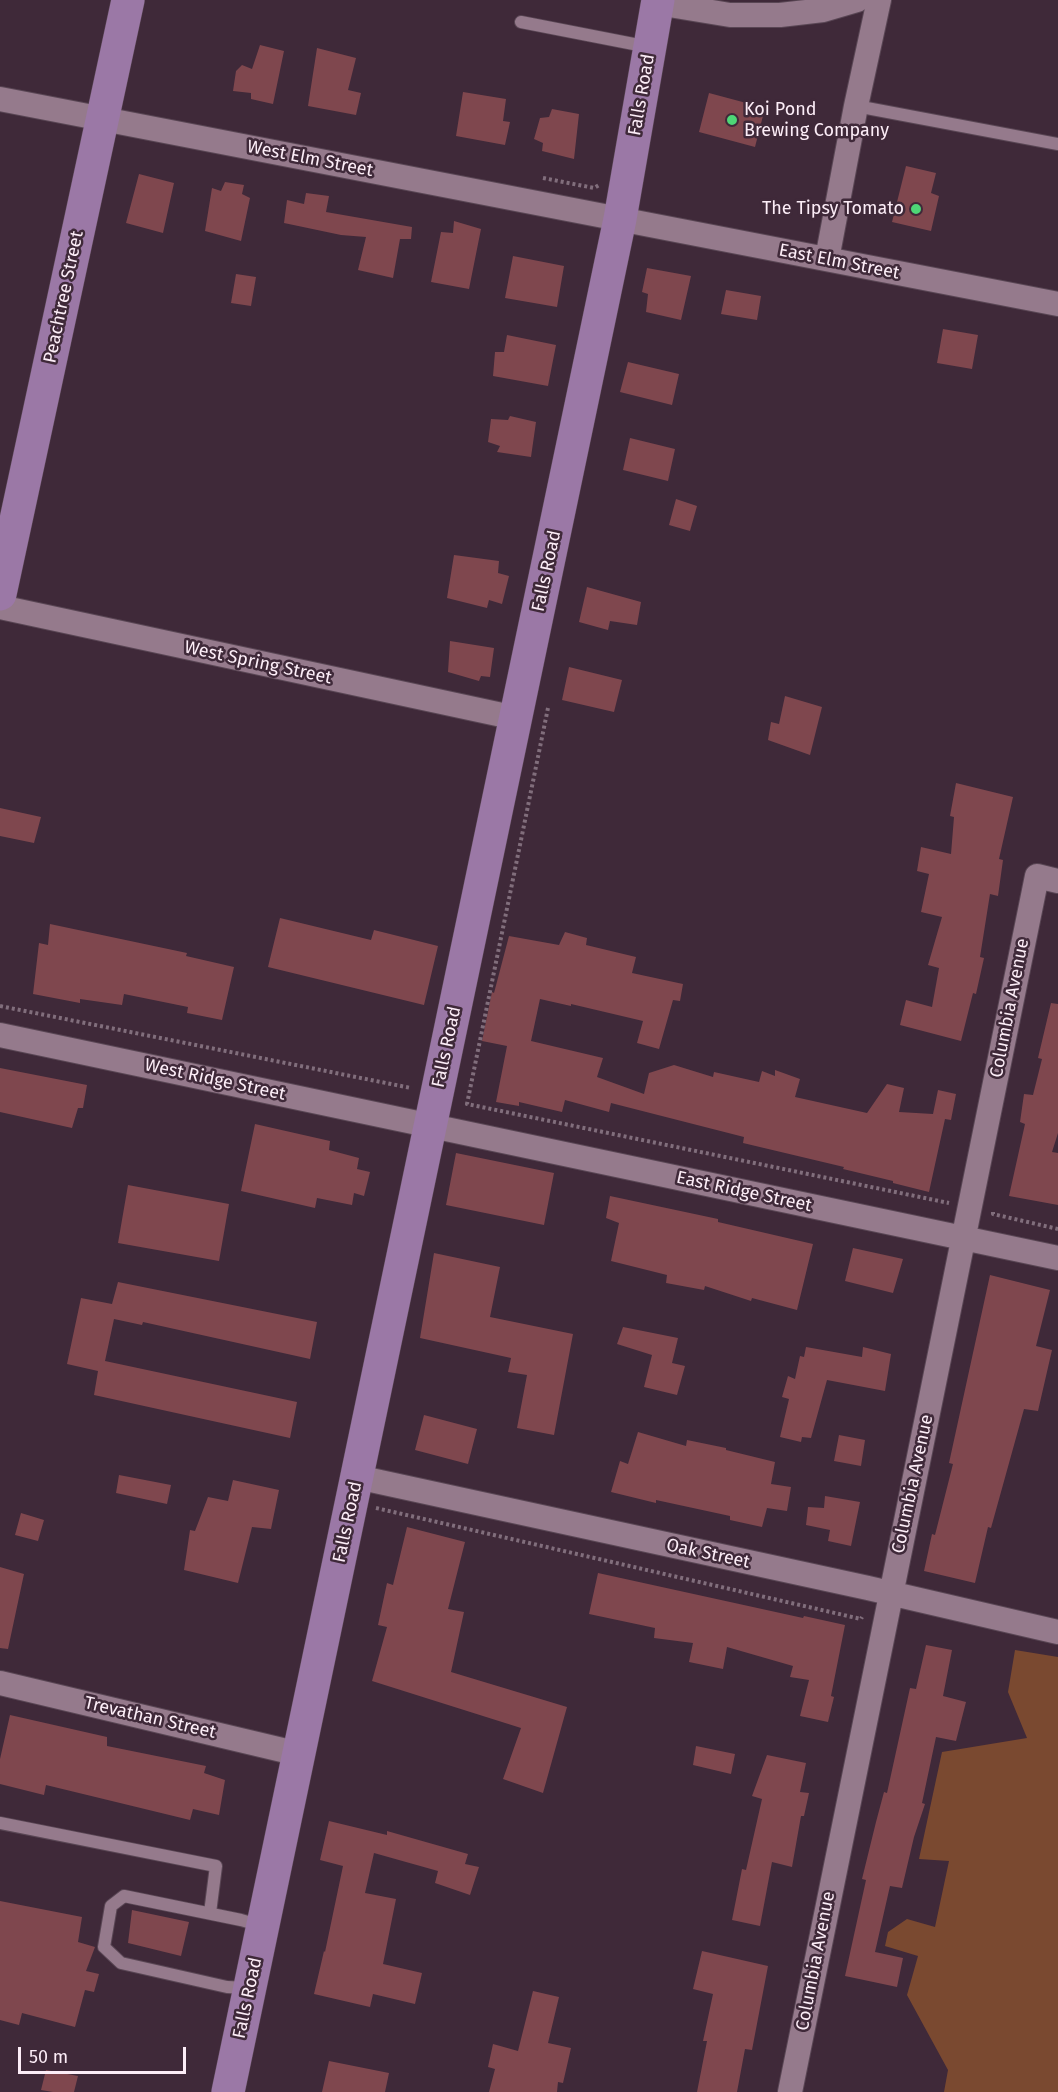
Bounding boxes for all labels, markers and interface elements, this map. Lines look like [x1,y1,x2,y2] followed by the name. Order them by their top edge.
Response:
[624,52,660,138] street label: Falls Road
[744,99,889,142] place label: Koi Pond Brewing Company
[725,113,739,127] marker: Koi Pond Brewing Company
[245,136,375,182] street label: West Elm Street
[762,198,904,220] place label: The Tipsy Tomato
[909,202,923,216] marker: The Tipsy Tomato
[39,229,89,365] street label: Peachtree Street
[777,240,901,284] street label: East Elm Street
[528,528,566,614] street label: Falls Road
[182,637,334,689] street label: West Spring Street
[986,936,1034,1080] street label: Columbia Avenue
[428,1004,466,1090] street label: Falls Road
[143,1055,287,1105] street label: West Ridge Street
[674,1167,814,1217] street label: East Ridge Street
[888,1413,938,1555] street label: Columbia Avenue
[329,1479,367,1565] street label: Falls Road
[664,1535,752,1573] street label: Oak Street
[82,1692,218,1744] street label: Trevathan Street
[792,1889,840,2033] street label: Columbia Avenue
[229,1955,267,2041] street label: Falls Road
[21,2035,189,2073] scale bar
[29,2046,68,2068] text: 50 m

